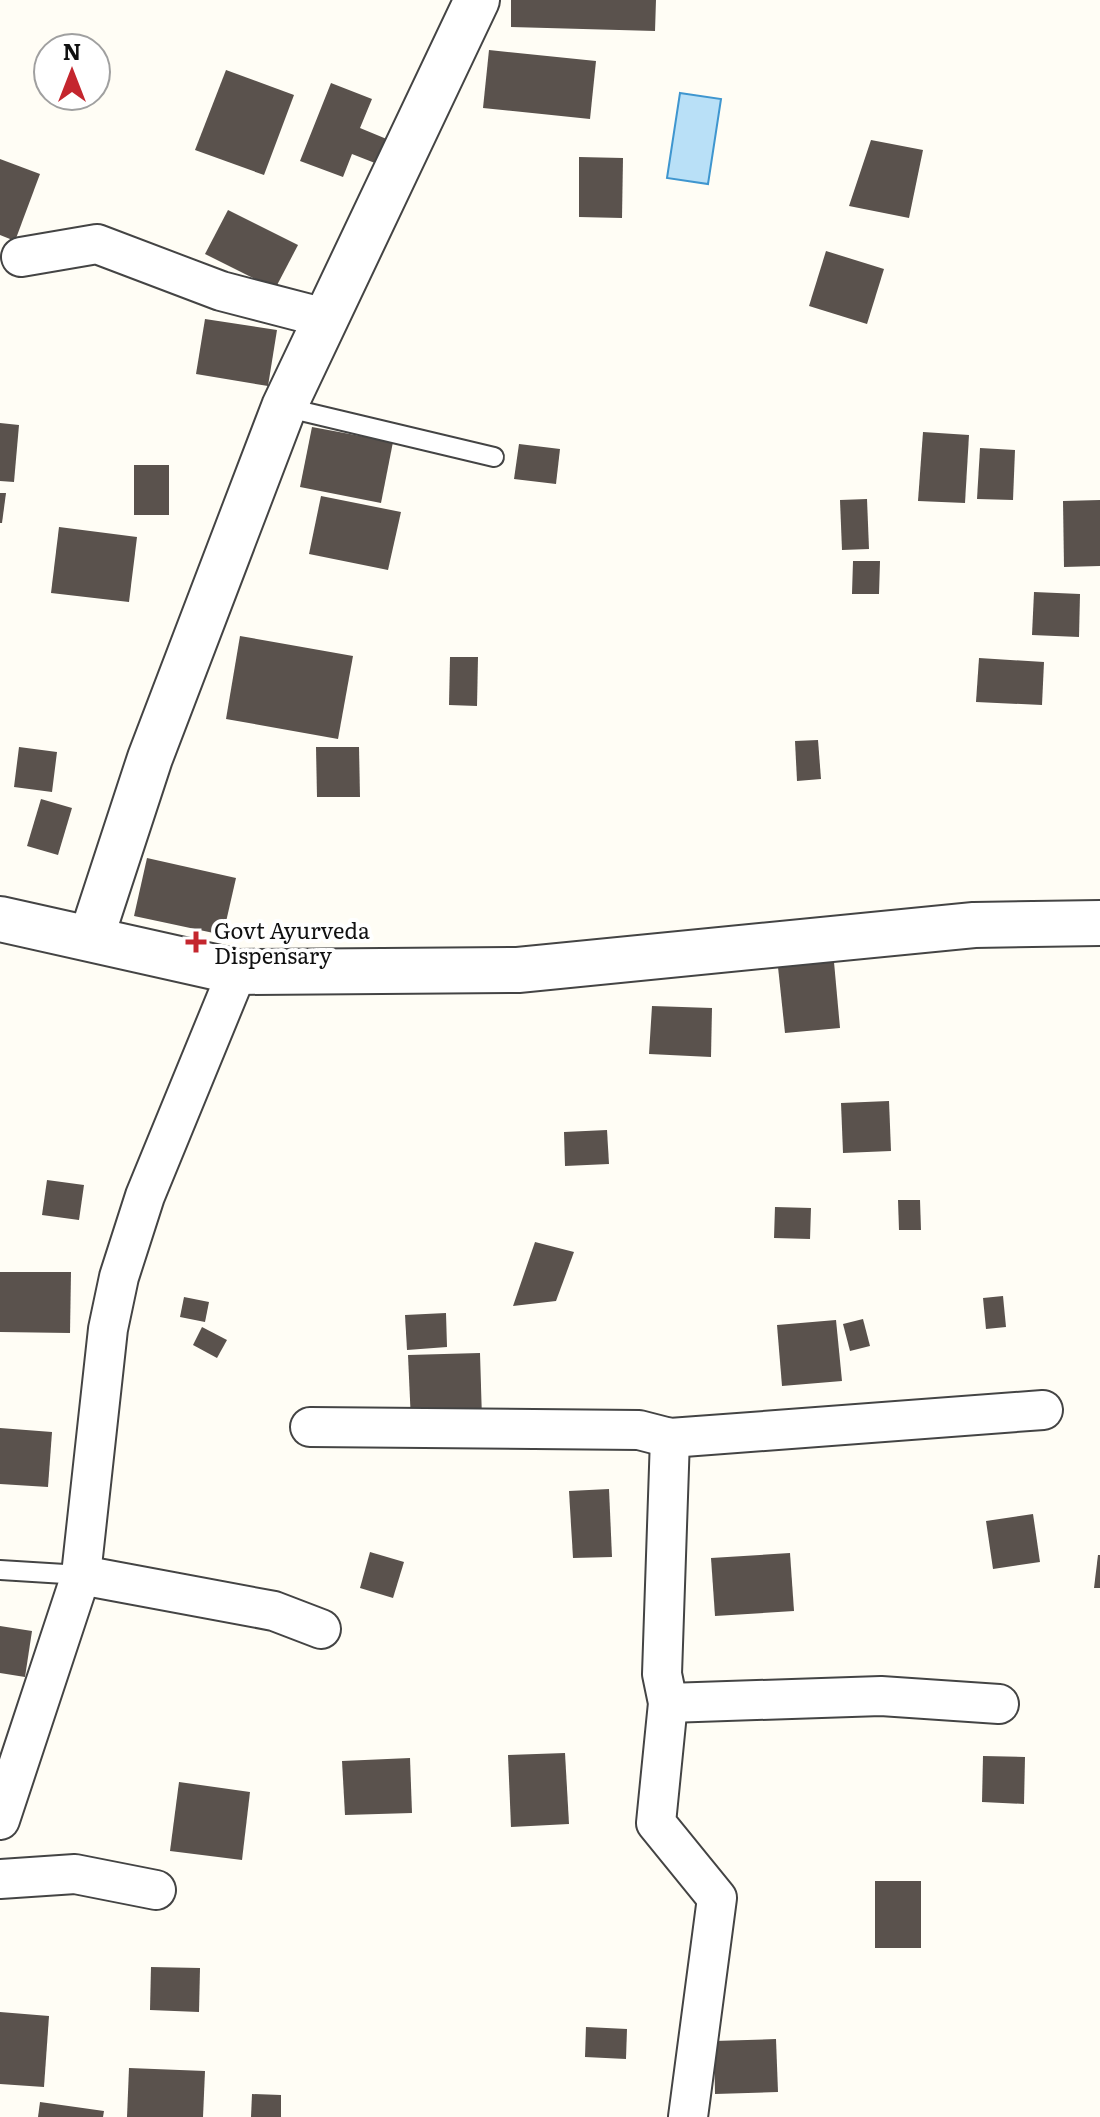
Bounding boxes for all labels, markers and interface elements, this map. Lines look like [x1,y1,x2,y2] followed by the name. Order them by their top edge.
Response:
[32,32,112,112] north arrow
[63,34,81,67] text: N
[214,913,370,971] place label: Govt Ayurveda Dispensary
[185,931,207,953] marker: Govt Ayurveda Dispensary

